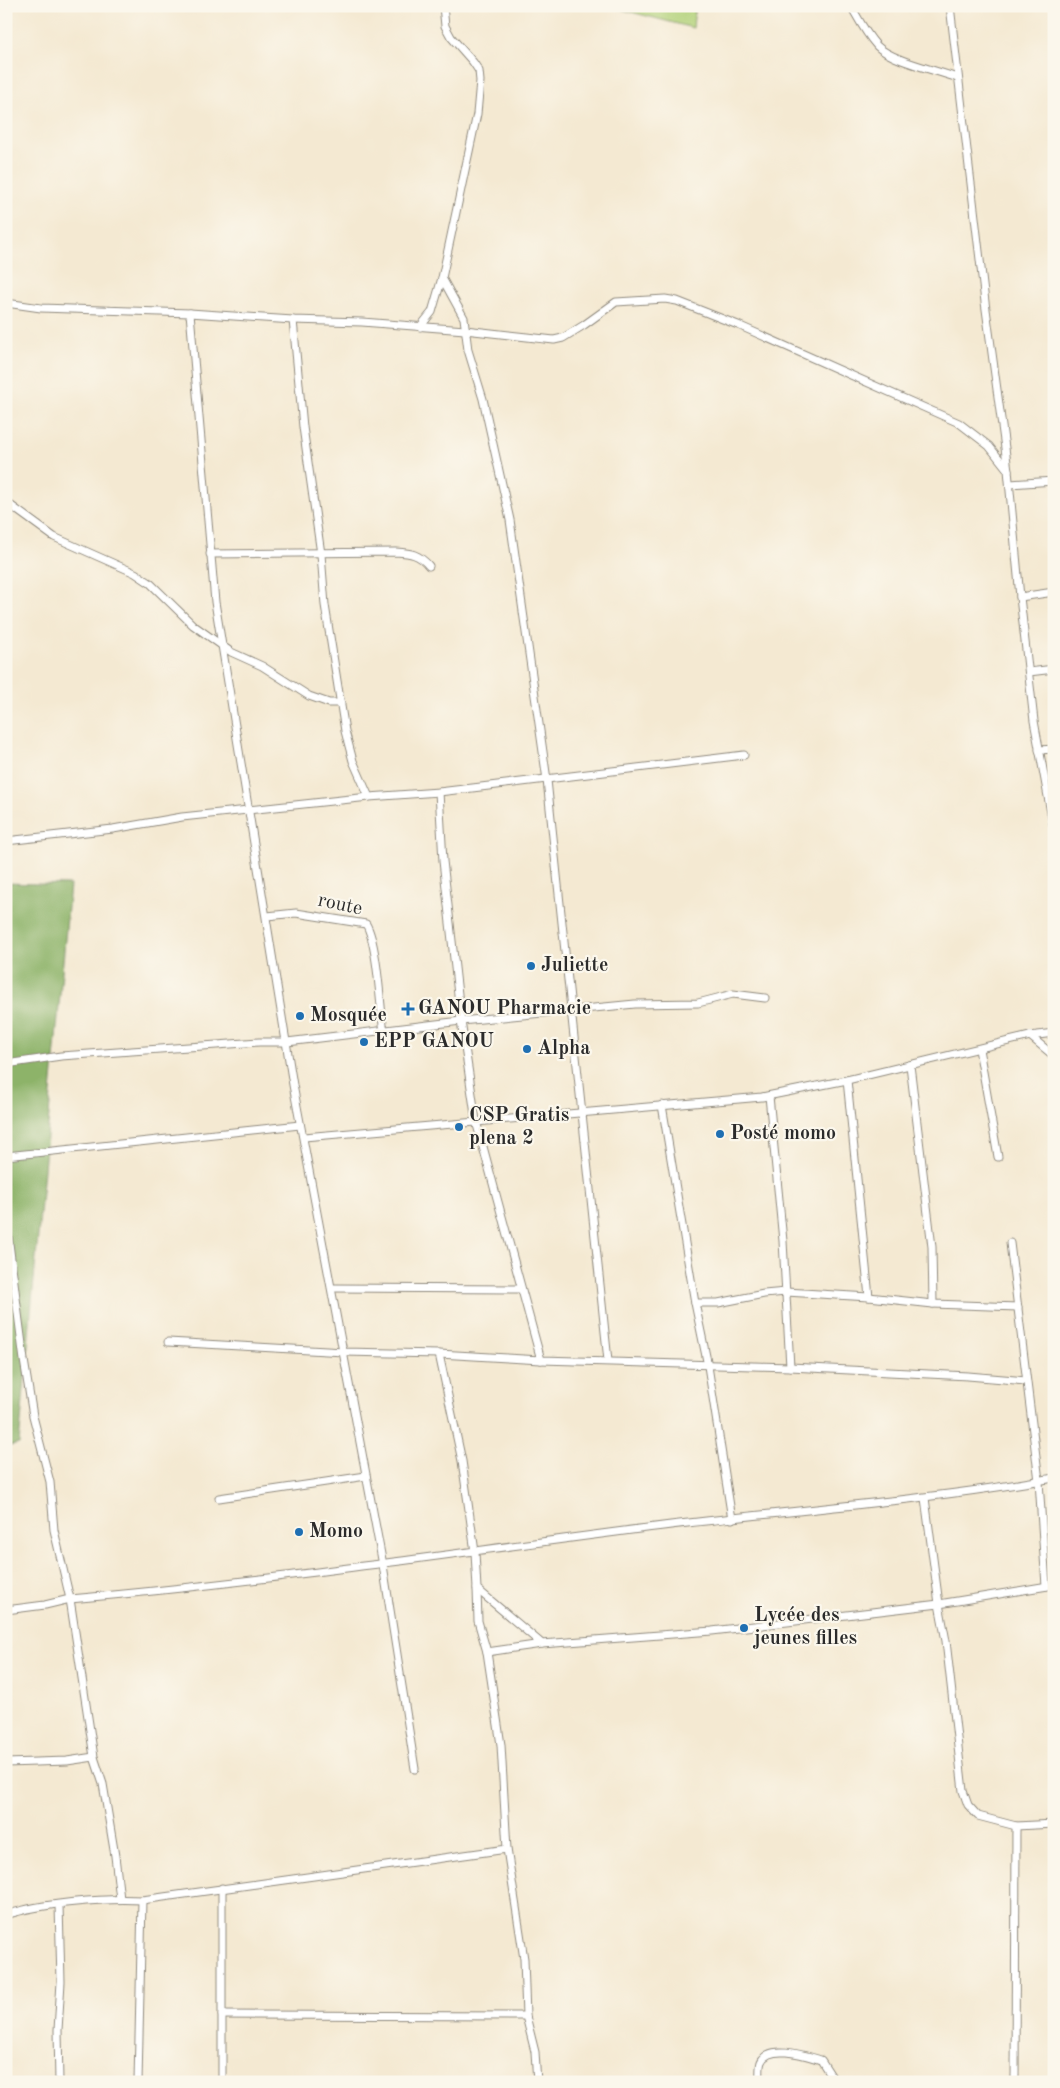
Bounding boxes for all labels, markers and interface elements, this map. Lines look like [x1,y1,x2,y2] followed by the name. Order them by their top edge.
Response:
[316,891,364,919] street label: route
[541,956,608,976] place label: Juliette
[525,960,537,972] marker: Juliette
[418,999,591,1019] place label: GANOU Pharmacie
[402,1003,414,1015] marker: GANOU Pharmacie
[310,1006,387,1026] place label: Mosquée
[294,1010,306,1022] marker: Mosquée
[374,1032,494,1052] place label: EPP GANOU
[358,1036,370,1048] marker: EPP GANOU
[537,1039,590,1059] place label: Alpha
[521,1043,533,1055] marker: Alpha
[469,1106,569,1149] place label: CSP Gratis plena 2
[453,1121,465,1133] marker: CSP Gratis plena 2
[730,1124,836,1144] place label: Posté momo
[714,1128,726,1140] marker: Posté momo
[309,1522,363,1542] place label: Momo
[293,1526,305,1538] marker: Momo
[752,1606,857,1649] place label: Lycée des jeunes filles
[738,1622,750,1634] marker: Lycée des jeunes filles

